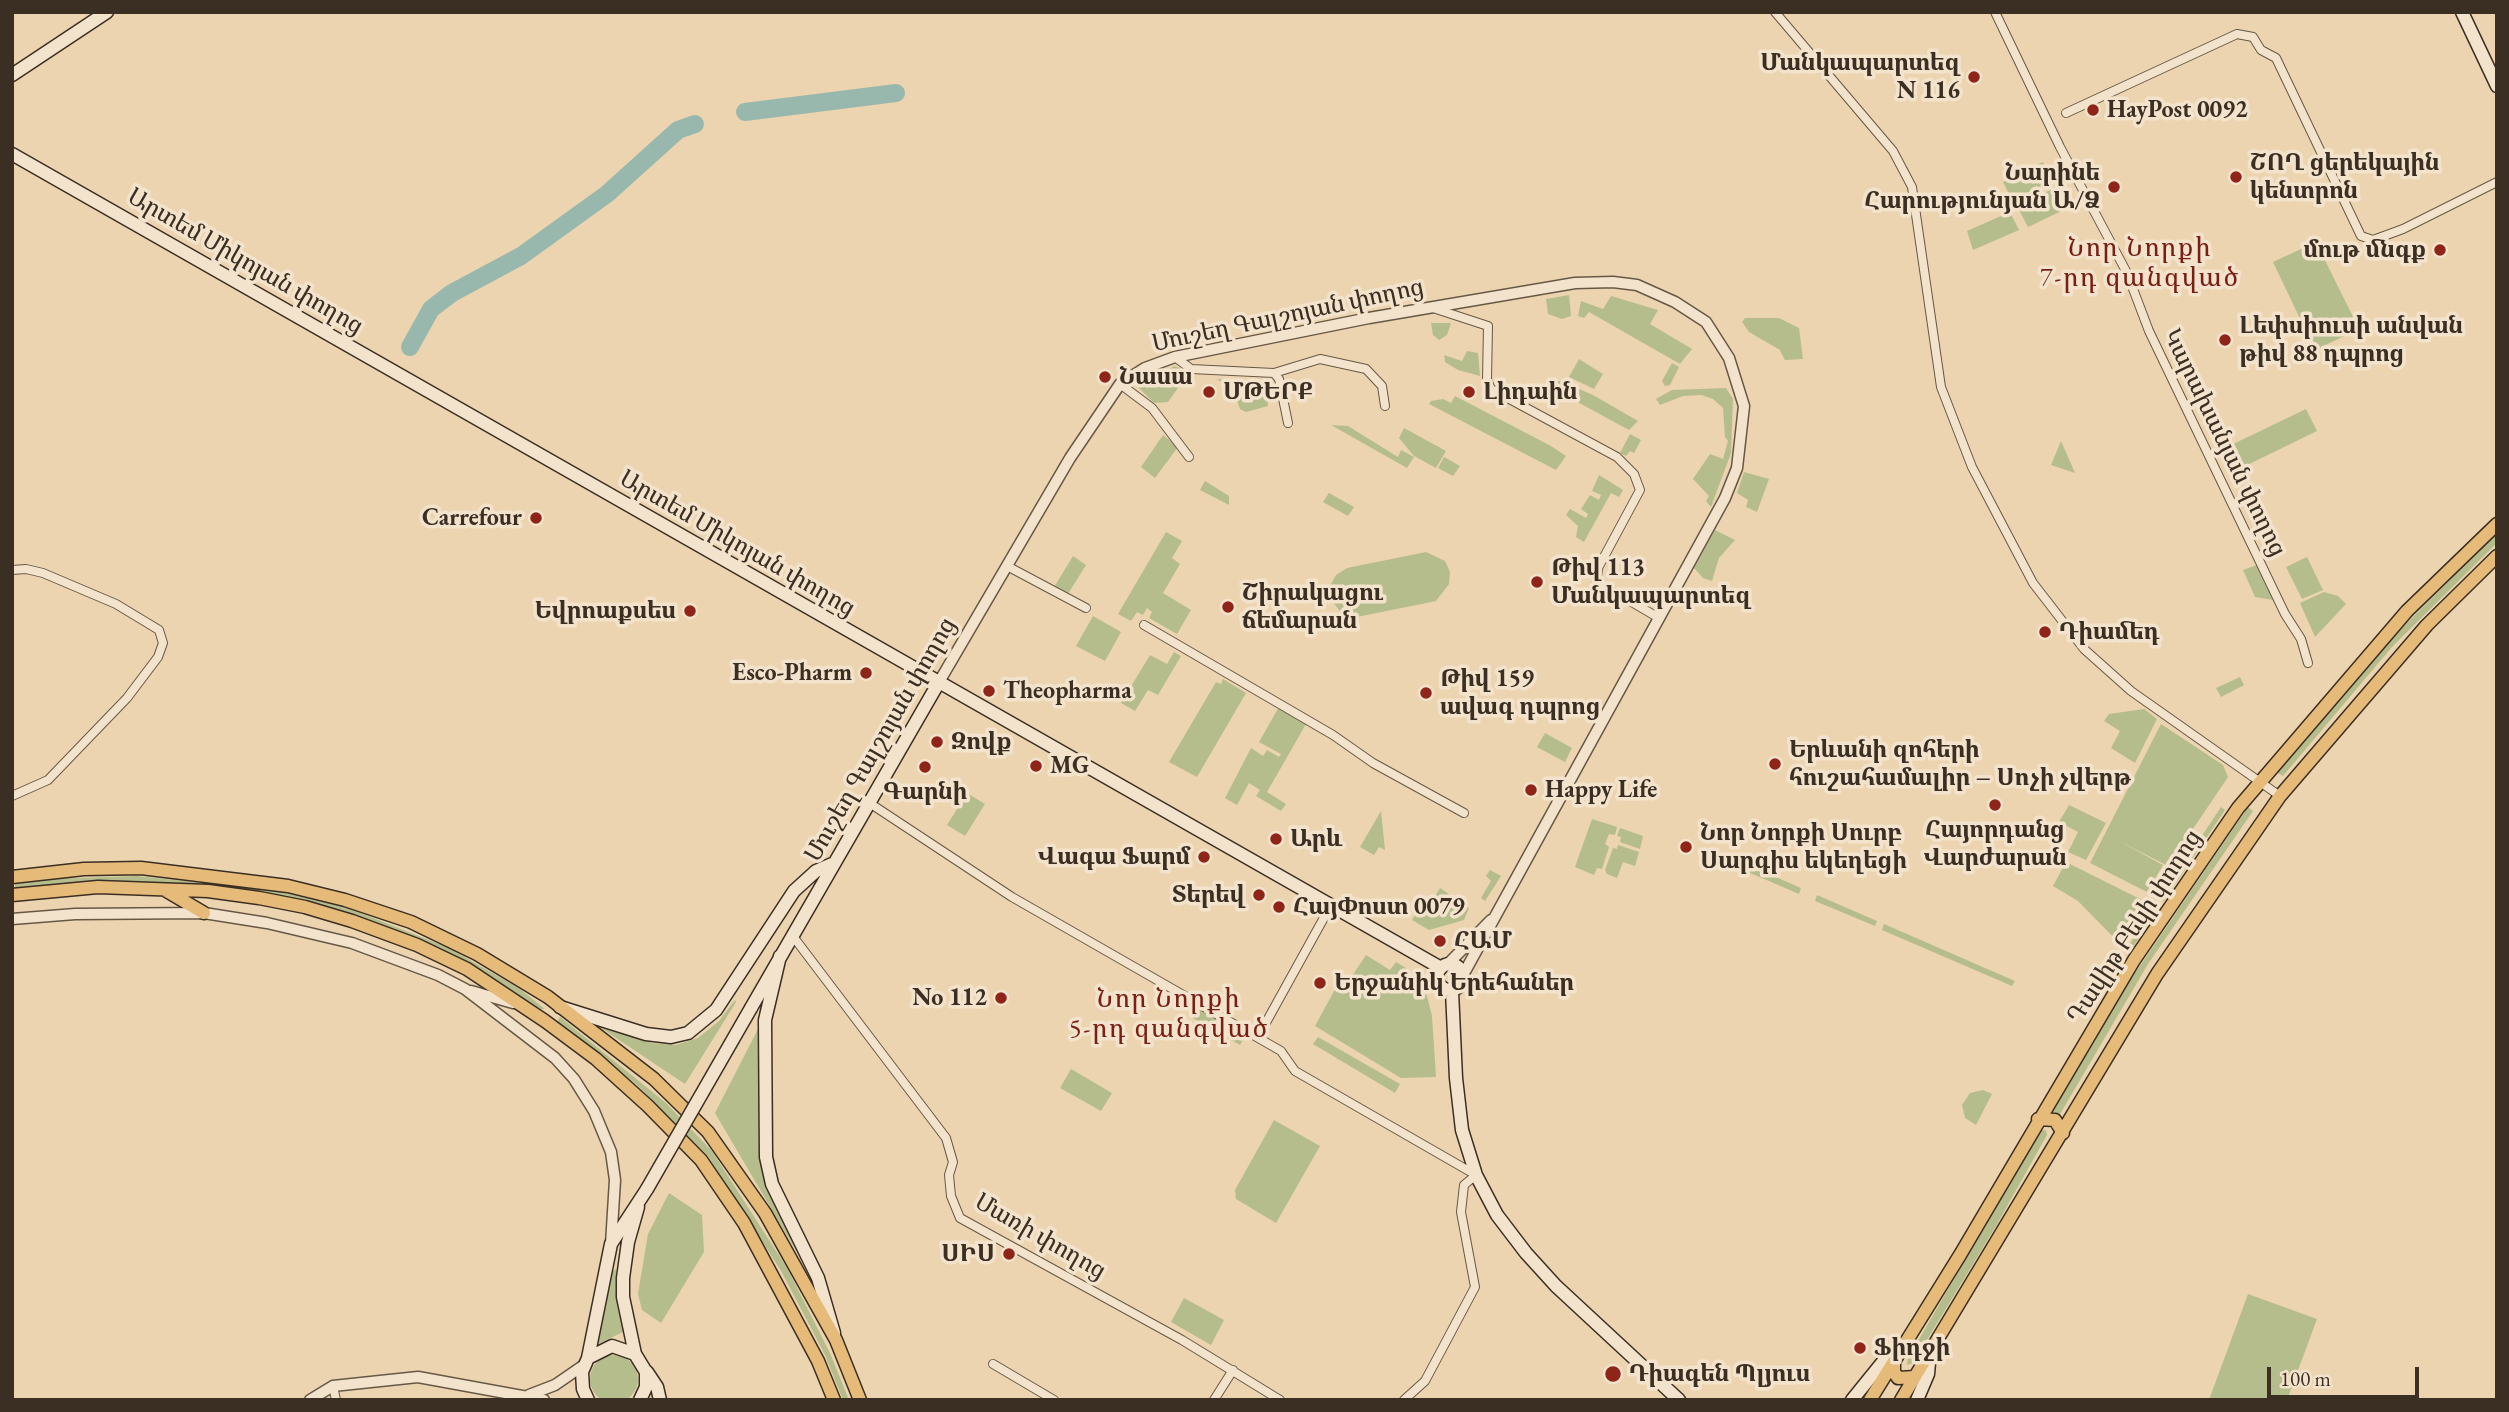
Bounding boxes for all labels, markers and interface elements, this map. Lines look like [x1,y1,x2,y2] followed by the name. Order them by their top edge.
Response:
[1760,49,1960,105] place label: Մանկապարտեզ N 116
[1966,69,1982,85] marker: Մանկապարտեզ N 116
[2107,96,2248,124] place label: HayPost 0092
[2085,102,2101,118] marker: HayPost 0092
[2250,149,2439,205] place label: ՇՈՂ ցերեկային կենտրոն
[1864,159,2100,215] place label: Նարինե Հարությունյան Ա/Ձ
[2228,169,2244,185] marker: ՇՈՂ ցերեկային կենտրոն
[2106,179,2122,195] marker: Նարինե Հարությունյան Ա/Ձ
[122,183,368,341] street label: Արտեմ Միկոյան փողոց
[2041,233,2239,294] district label: Նոր Նորքի 7-րդ զանգված
[2303,236,2426,264] place label: մութ մնգք
[2432,242,2448,258] marker: մութ մնգք
[1150,273,1426,359] street label: Մուշեղ Գալշոյան փողոց
[2239,312,2463,368] place label: Լեփսիուսի անվան թիվ 88 դպրոց
[2156,325,2292,561] street label: Կարախանյան փողոց
[2217,332,2233,348] marker: Լեփսիուսի անվան թիվ 88 դպրոց
[1119,363,1193,391] place label: Նասա
[1097,369,1113,385] marker: Նասա
[1223,378,1313,406] place label: ՄԹԵՐՔ
[1483,378,1577,406] place label: Լիդաին
[1201,384,1217,400] marker: ՄԹԵՐՔ
[1461,384,1477,400] marker: Լիդաին
[614,465,860,623] street label: Արտեմ Միկոյան փողոց
[422,504,522,532] place label: Carrefour
[528,510,544,526] marker: Carrefour
[1551,554,1751,610] place label: Թիվ 113 Մանկապարտեզ
[1529,574,1545,590] marker: Թիվ 113 Մանկապարտեզ
[1242,579,1383,635] place label: Շիրակացու ճեմարան
[535,597,676,625] place label: Եվրոաքսես
[1220,599,1236,615] marker: Շիրակացու ճեմարան
[682,603,698,619] marker: Եվրոաքսես
[799,613,963,867] street label: Մուշեղ Գալշոյան փողոց
[2059,618,2160,646] place label: Դիամեդ
[2037,624,2053,640] marker: Դիամեդ
[732,659,852,687] place label: Esco-Pharm
[858,665,874,681] marker: Esco-Pharm
[1440,665,1600,721] place label: Թիվ 159 ավագ դպրոց
[1003,677,1132,705] place label: Theopharma
[981,683,997,699] marker: Theopharma
[1418,685,1434,701] marker: Թիվ 159 ավագ դպրոց
[951,728,1012,756] place label: Զովք
[929,734,945,750] marker: Զովք
[1789,736,2131,792] place label: Երևանի զոհերի հուշահամալիր – Սոչի չվերթ
[1050,752,1089,780] place label: MG
[1767,756,1783,772] marker: Երևանի զոհերի հուշահամալիր – Սոչի չվերթ
[1028,758,1044,774] marker: MG
[917,759,933,775] marker: Գարնի
[1545,776,1657,804] place label: Happy Life
[883,778,967,806] place label: Գարնի
[1523,782,1539,798] marker: Happy Life
[1987,797,2003,813] marker: Հայորդանց Վարժարան
[1923,816,2067,872] place label: Հայորդանց Վարժարան
[1700,819,1907,875] place label: Նոր Նորքի Սուրբ Սարգիս եկեղեցի
[1290,825,1342,853] place label: Արև
[2062,825,2208,1029] street label: Դավիթ Բեկի փողոց
[1268,831,1284,847] marker: Արև
[1678,839,1694,855] marker: Նոր Նորքի Սուրբ Սարգիս եկեղեցի
[1038,843,1190,871] place label: Վագա Ֆարմ
[1196,849,1212,865] marker: Վագա Ֆարմ
[1172,881,1245,909] place label: Տերեվ
[1251,887,1267,903] marker: Տերեվ
[1293,893,1465,921] place label: ՀայՓոստ 0079
[1271,899,1287,915] marker: ՀայՓոստ 0079
[1454,927,1511,955] place label: ՀԱՄ
[1432,933,1448,949] marker: ՀԱՄ
[1334,969,1574,997] place label: Երջանիկ Երեհաներ
[1312,975,1328,991] marker: Երջանիկ Երեհաներ
[912,984,987,1012] place label: No 112
[1070,984,1268,1046] district label: Նոր Նորքի 5-րդ զանգված
[993,990,1009,1006] marker: No 112
[969,1188,1111,1286] street label: Մառի փողոց
[941,1240,995,1268] place label: ՍԻՍ
[1001,1246,1017,1262] marker: ՍԻՍ
[1874,1334,1950,1362] place label: Ֆիդջի
[1852,1340,1868,1356] marker: Ֆիդջի
[2271,1352,2423,1396] scale bar
[1629,1360,1810,1388] place label: Դիագեն Պլյուս
[1603,1364,1623,1384] marker: Դիագեն Պլյուս
[2280,1365,2331,1392] text: 100 m

